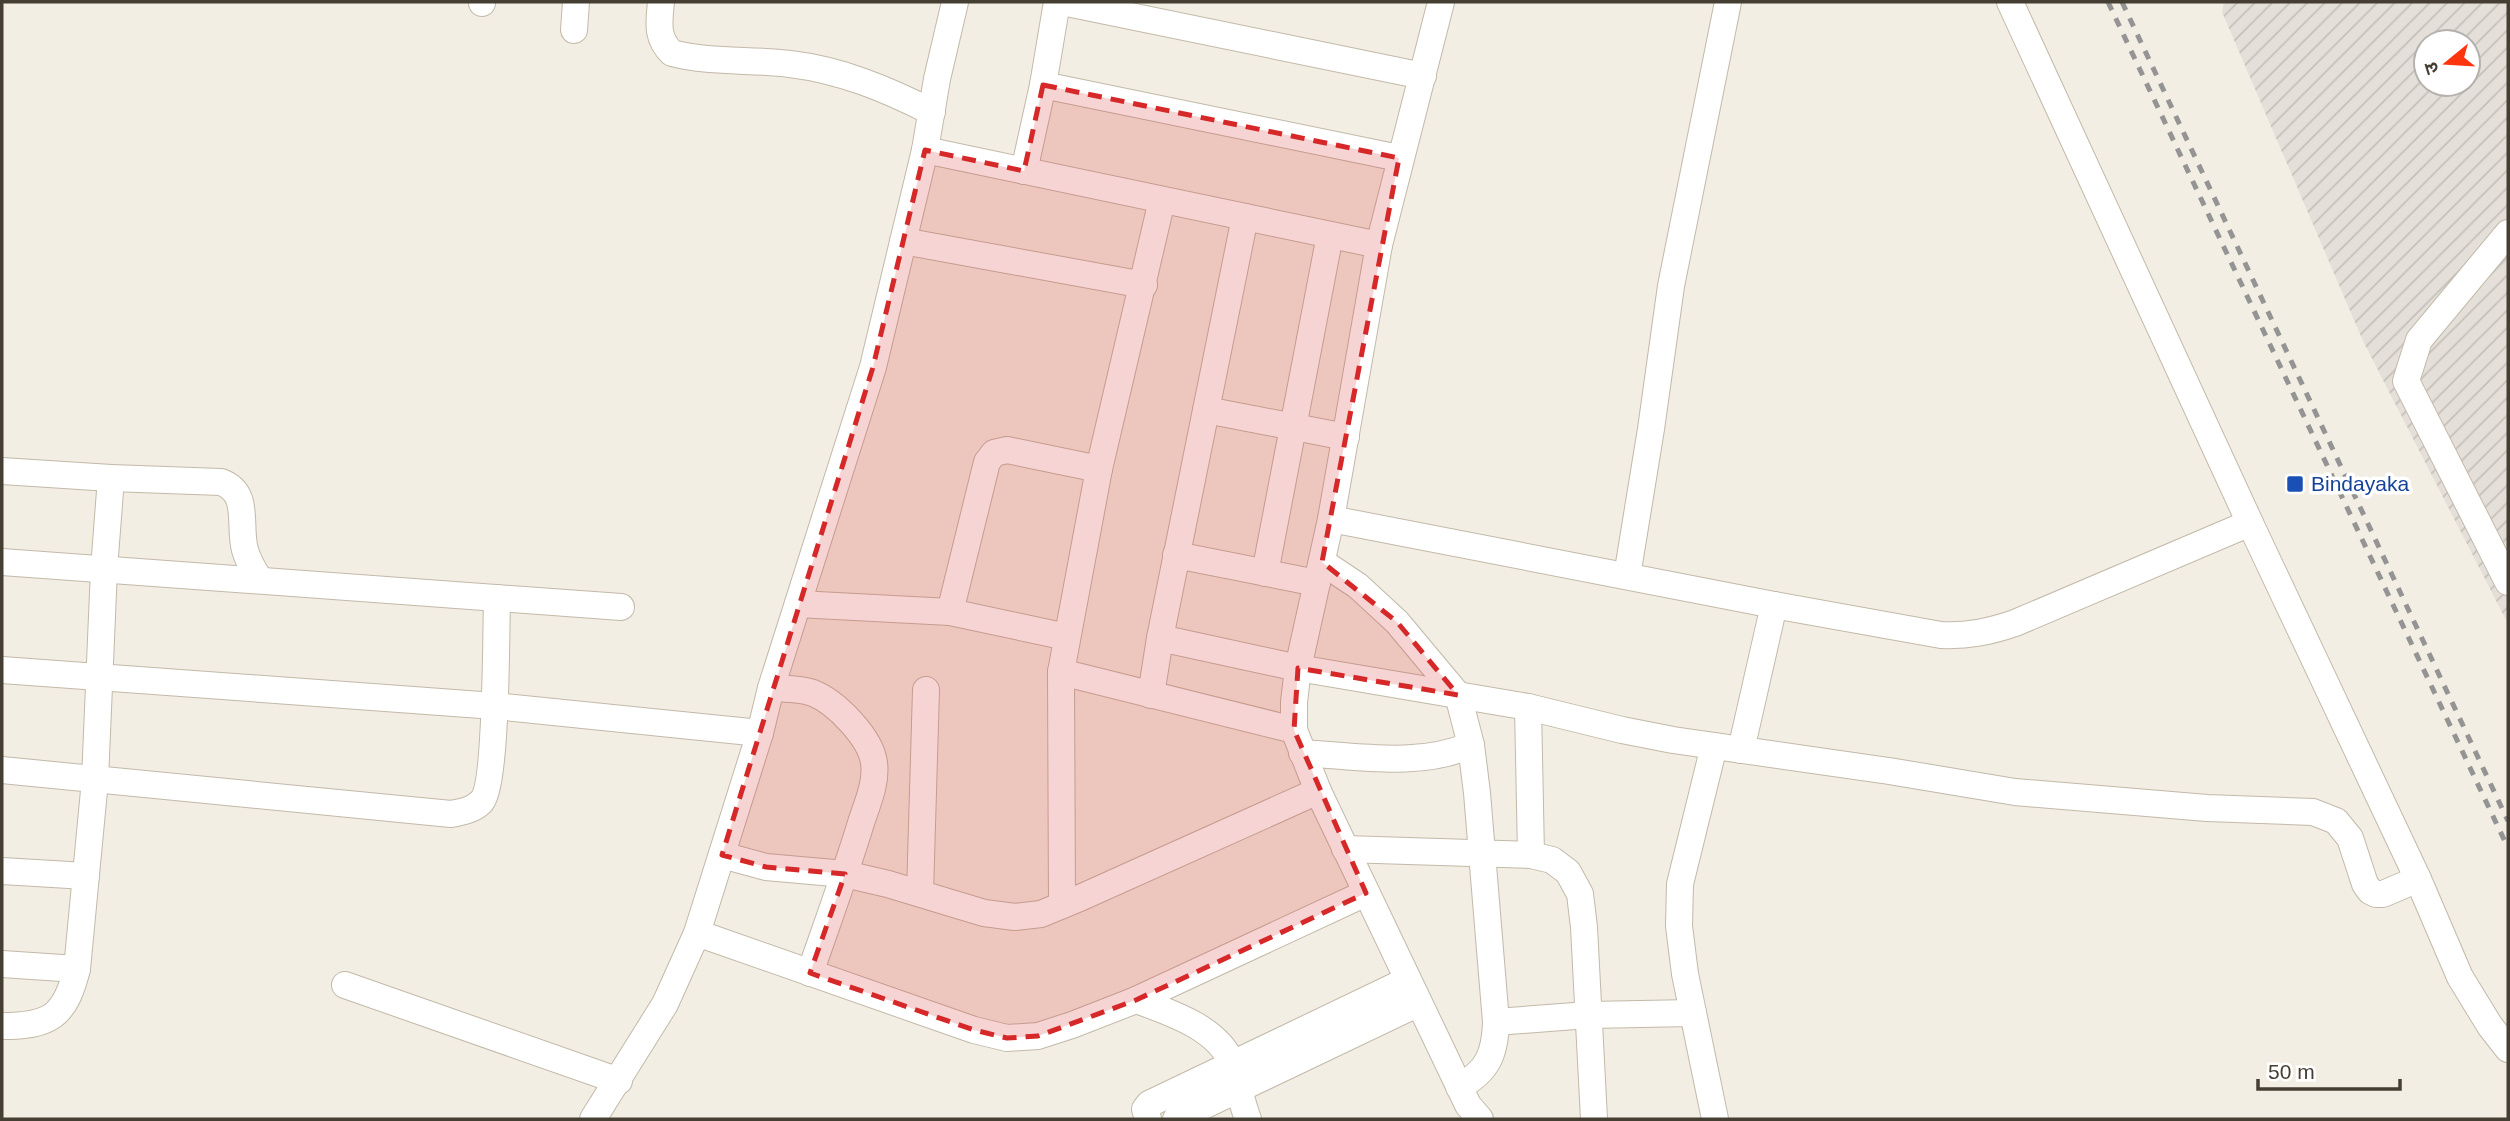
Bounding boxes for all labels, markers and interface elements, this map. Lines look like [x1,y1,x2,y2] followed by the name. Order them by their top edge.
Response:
[2412,28,2482,98] north arrow
[2419,59,2443,77] text: उ
[2311,472,2409,495] place label: Bindayaka
[2285,474,2305,494] marker: Bindayaka
[2258,1048,2400,1092] scale bar
[2268,1060,2315,1083] text: 50 m

